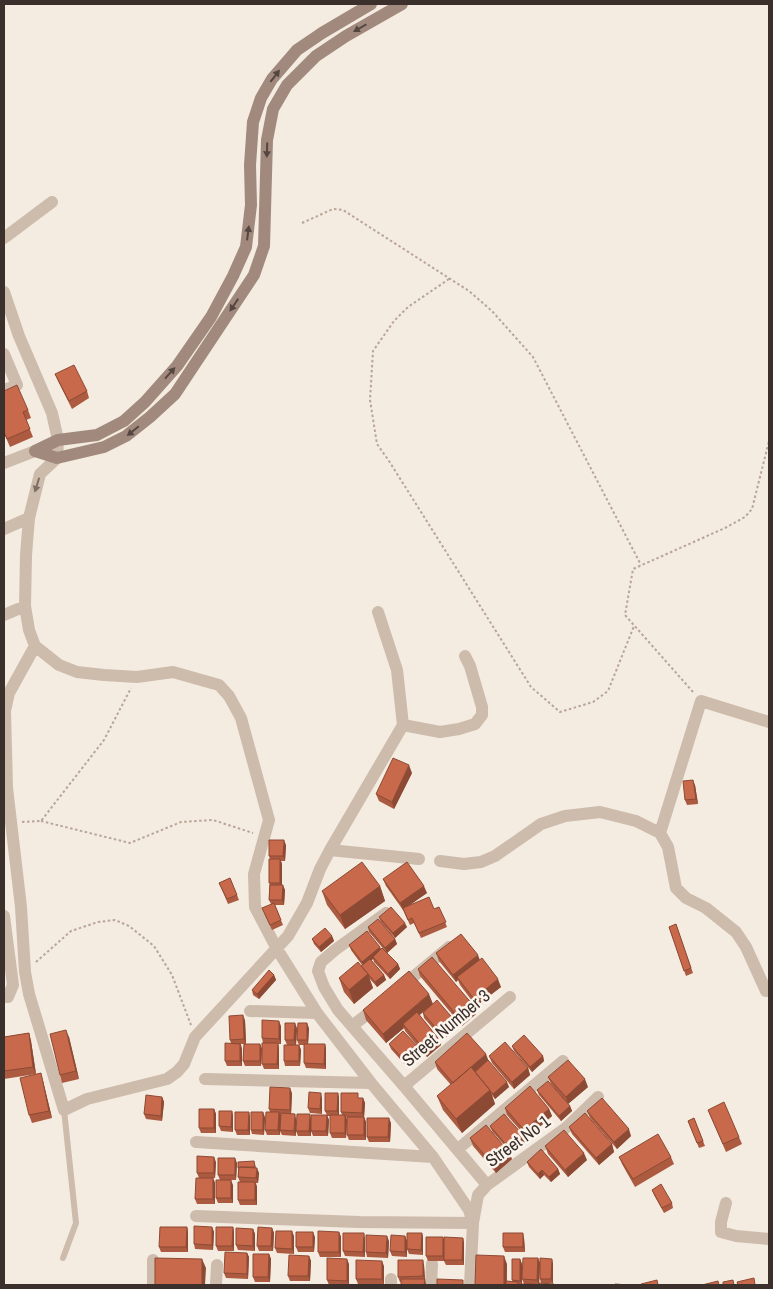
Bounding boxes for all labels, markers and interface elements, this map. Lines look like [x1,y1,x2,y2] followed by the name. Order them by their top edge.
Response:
[353,24,367,33] one-way arrow
[269,70,280,83] one-way arrow
[263,142,271,158] one-way arrow
[244,224,252,240] one-way arrow
[229,298,239,311] one-way arrow
[164,368,176,380] one-way arrow
[127,425,140,436] one-way arrow
[33,478,41,493] one-way arrow
[396,983,495,1072] street label: Street Number 3
[480,1108,556,1173] street label: Street No 1

